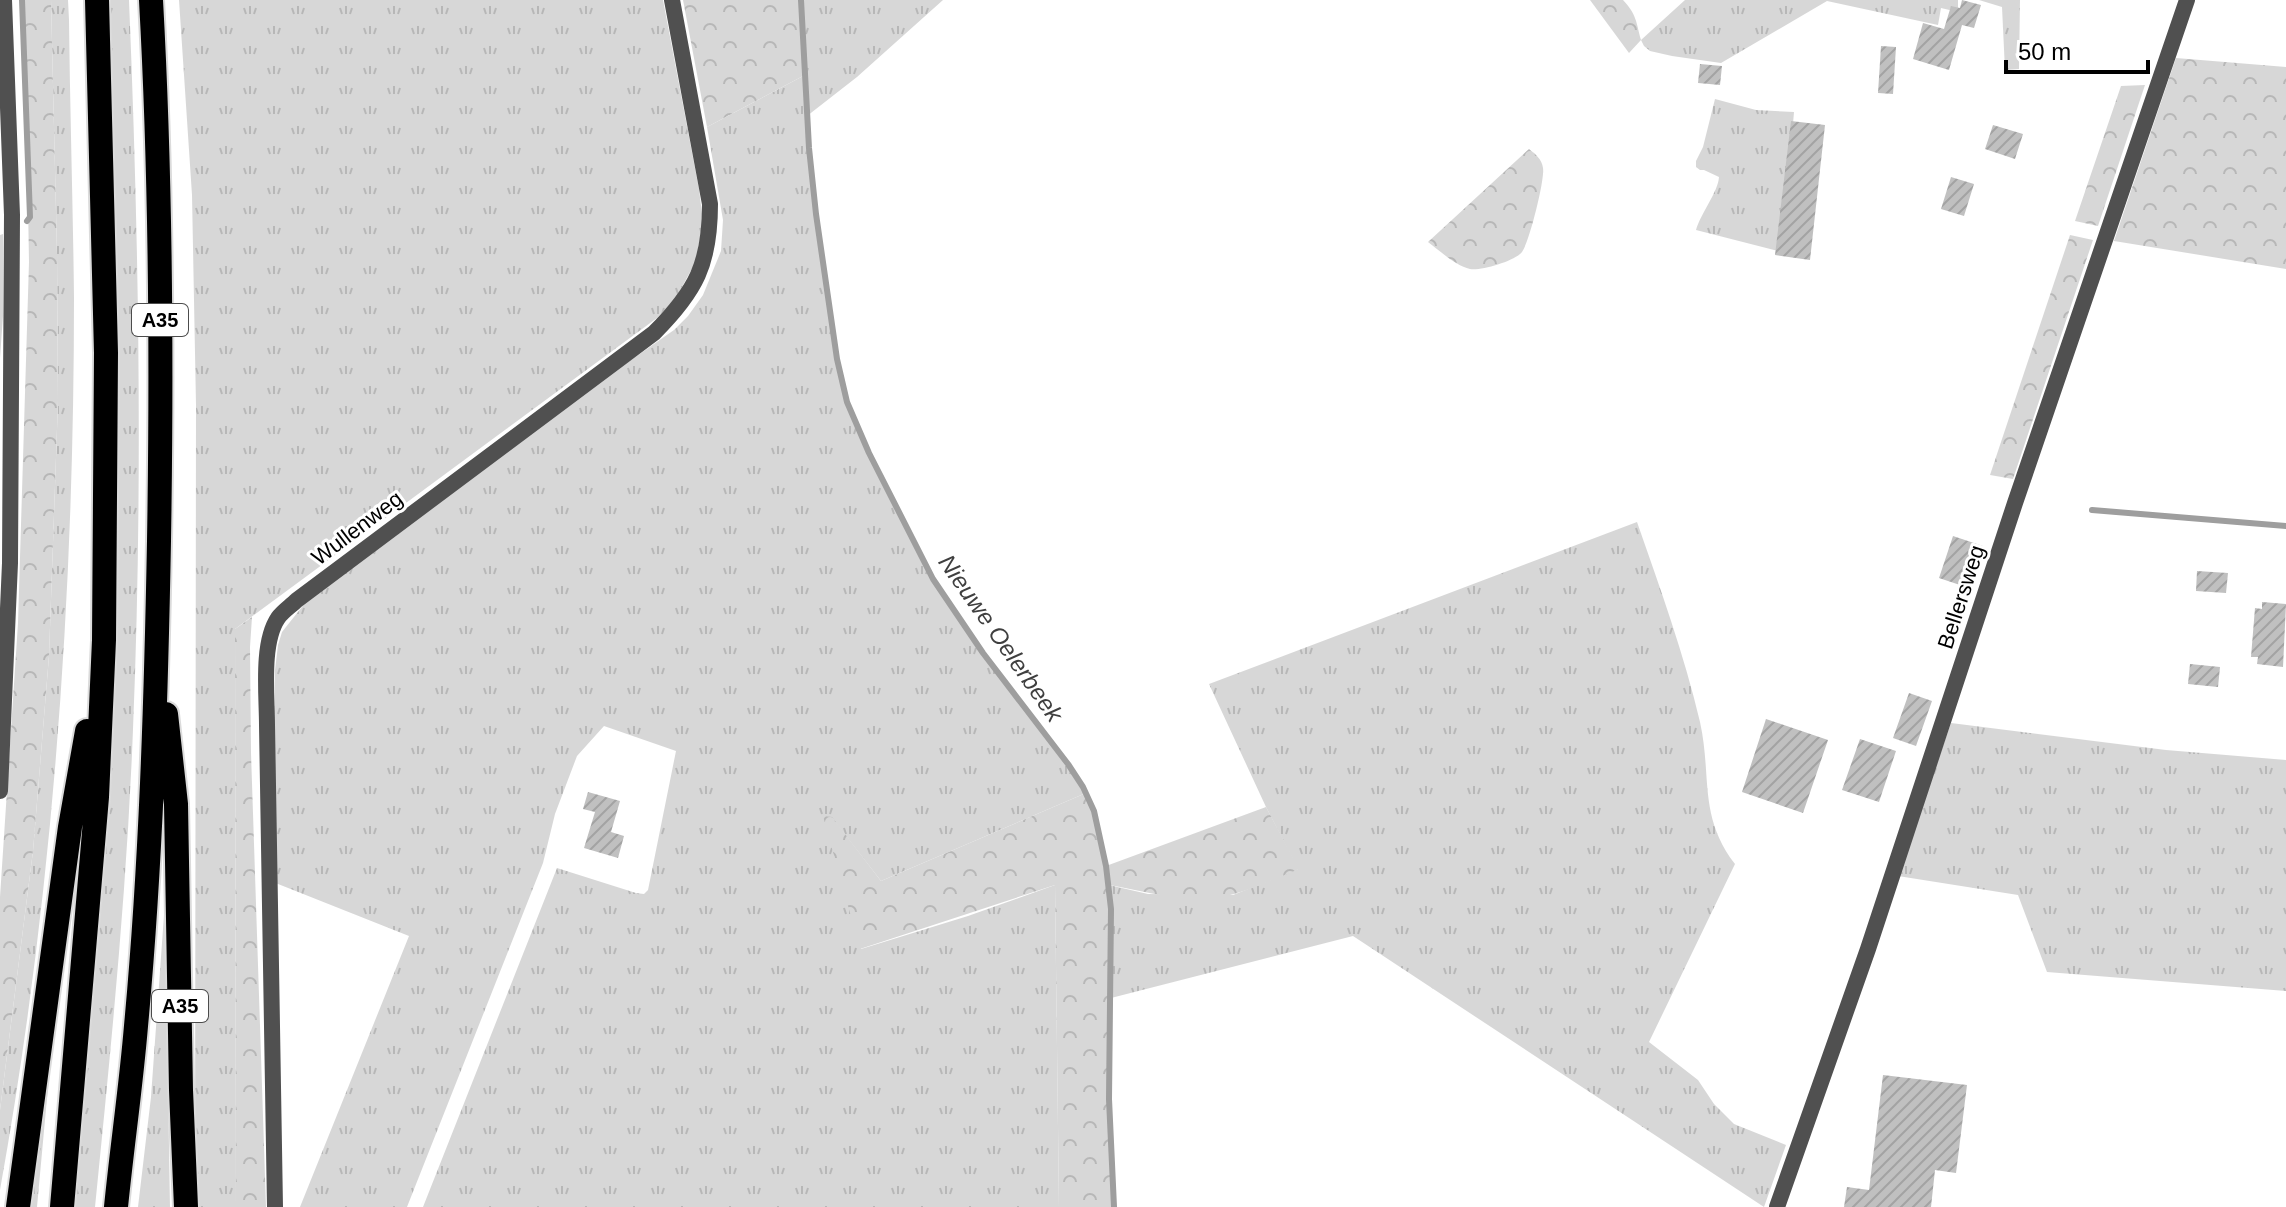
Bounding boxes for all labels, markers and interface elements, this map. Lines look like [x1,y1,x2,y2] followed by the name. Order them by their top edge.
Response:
[2006,24,2148,74] scale bar
[2018,38,2071,65] text: 50 m
[132,304,188,336] road number: A35
[307,486,407,570] street label: Wullenweg
[1932,542,1990,652] street label: Bellersweg
[933,549,1070,728] water label: Nieuwe Oelerbeek
[152,990,208,1022] road number: A35

